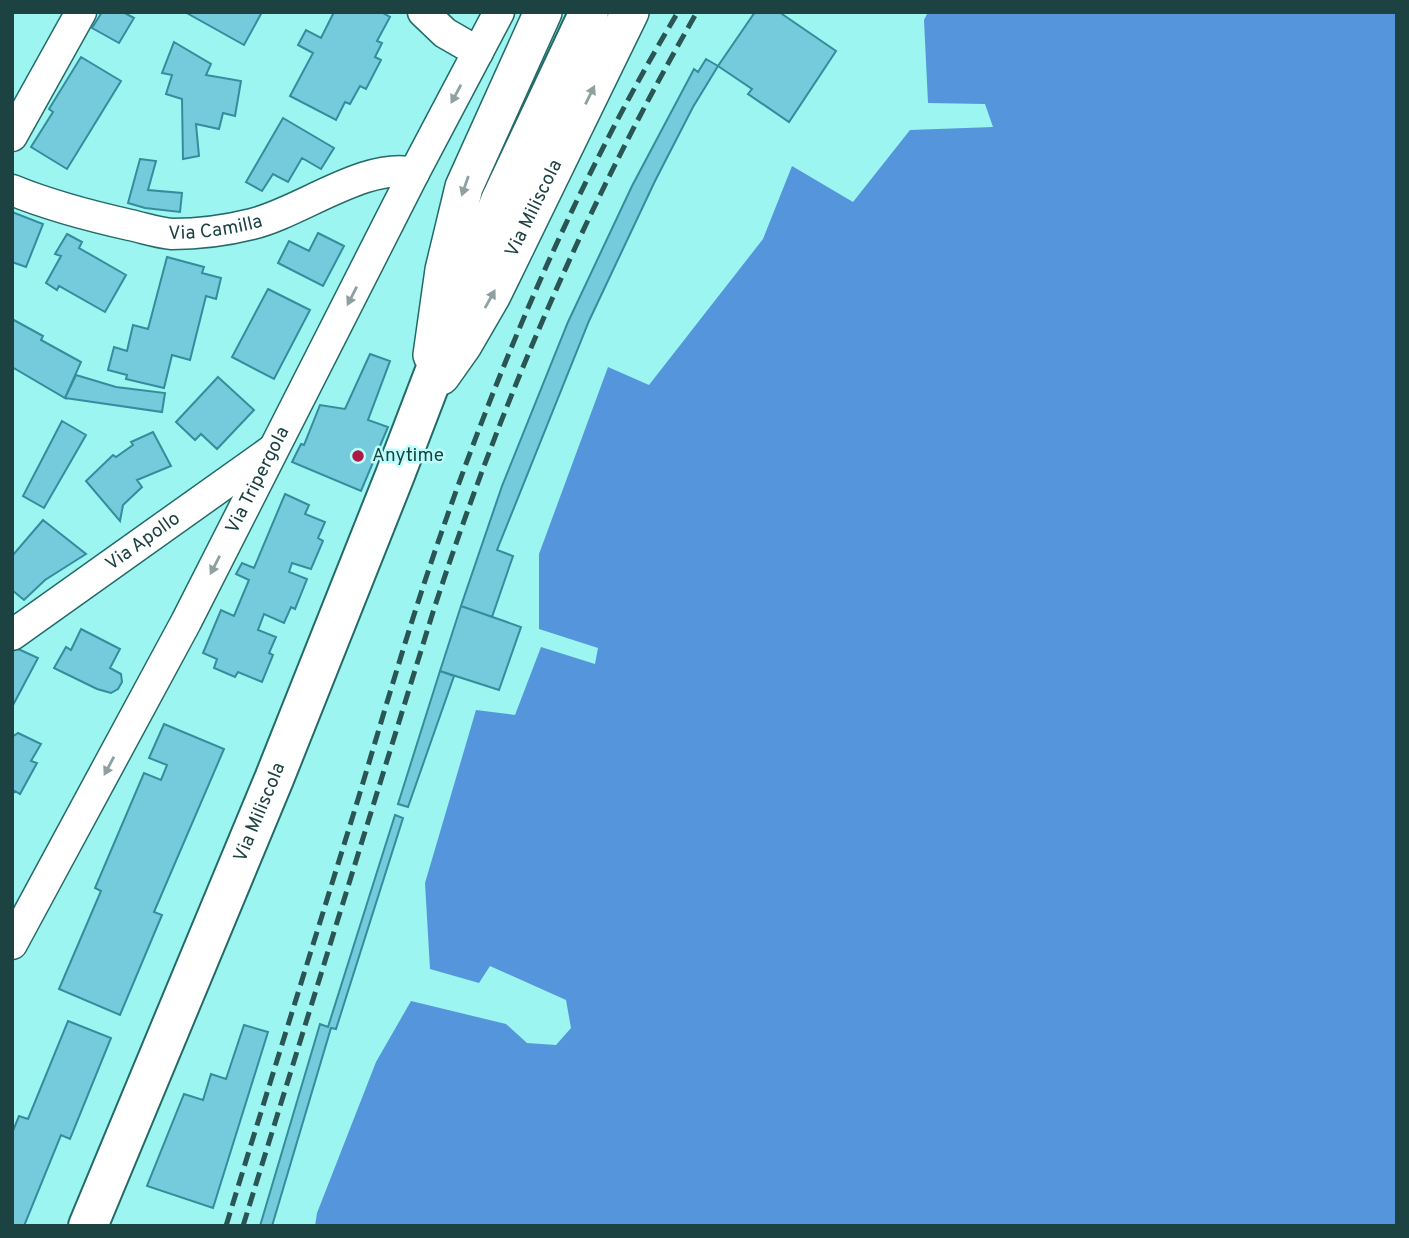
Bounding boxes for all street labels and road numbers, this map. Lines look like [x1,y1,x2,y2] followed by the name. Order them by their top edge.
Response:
[500,156,568,261] street label: Via Miliscola
[168,210,265,246] street label: Via Camilla
[221,423,295,538] street label: Via Tripergola
[101,507,185,576] street label: Via Apollo
[229,759,291,866] street label: Via Miliscola

